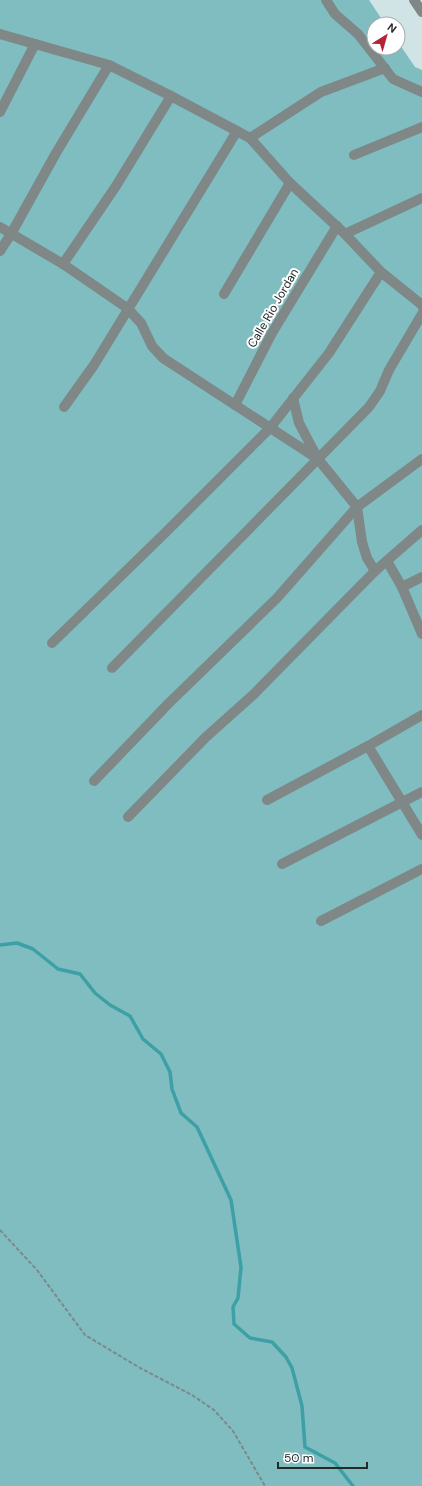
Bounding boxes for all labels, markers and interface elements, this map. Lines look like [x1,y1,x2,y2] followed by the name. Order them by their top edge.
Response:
[366,16,406,56] north arrow
[385,20,399,36] text: N
[244,265,302,351] street label: Calle Rio Jordan
[278,1444,367,1470] scale bar
[284,1450,313,1466] text: 50 m

